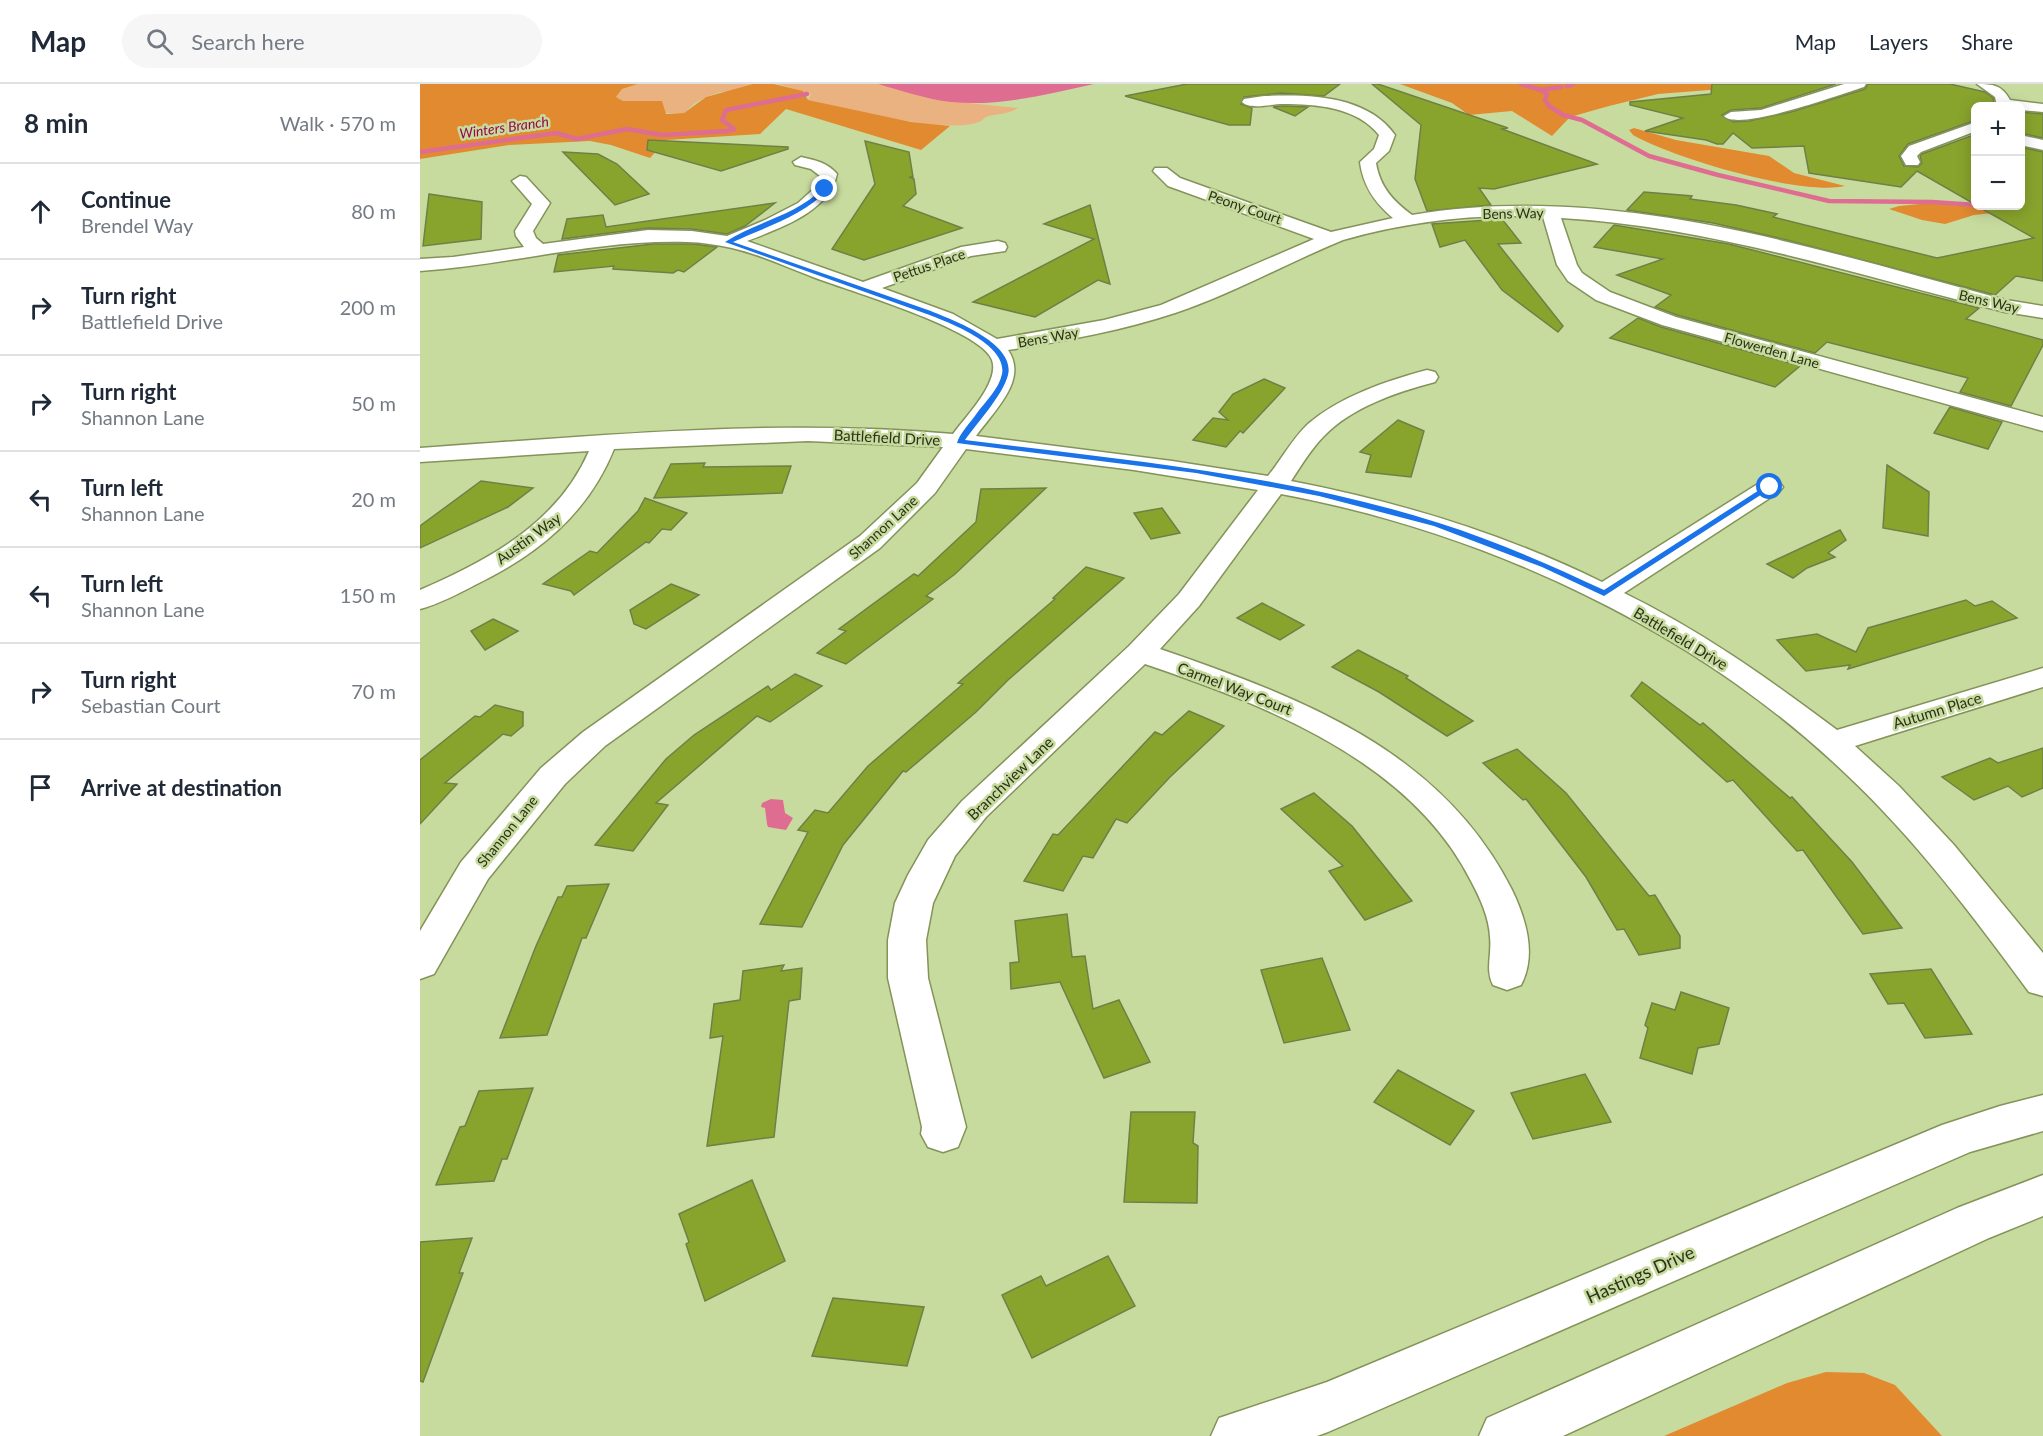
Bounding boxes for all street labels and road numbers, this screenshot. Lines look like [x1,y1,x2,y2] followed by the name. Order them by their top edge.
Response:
[1206,187,1284,227] street label: Peony Court
[1482,204,1545,222] street label: Bens Way
[891,245,967,285] street label: Pettus Place
[1957,286,2022,316] street label: Bens Way
[1016,323,1080,351] street label: Bens Way
[1723,328,1821,372] street label: Flowerden Lane
[833,425,941,449] street label: Battlefield Drive
[845,492,921,562] street label: Shannon Lane
[492,508,564,568] street label: Austin Way
[1631,603,1731,673] street label: Battlefield Drive
[1175,658,1295,718] street label: Carmel Way Court
[1891,688,1983,732] street label: Autumn Place
[963,733,1057,823] street label: Branchview Lane
[473,792,541,870] street label: Shannon Lane
[1583,1240,1697,1308] street label: Hastings Drive

